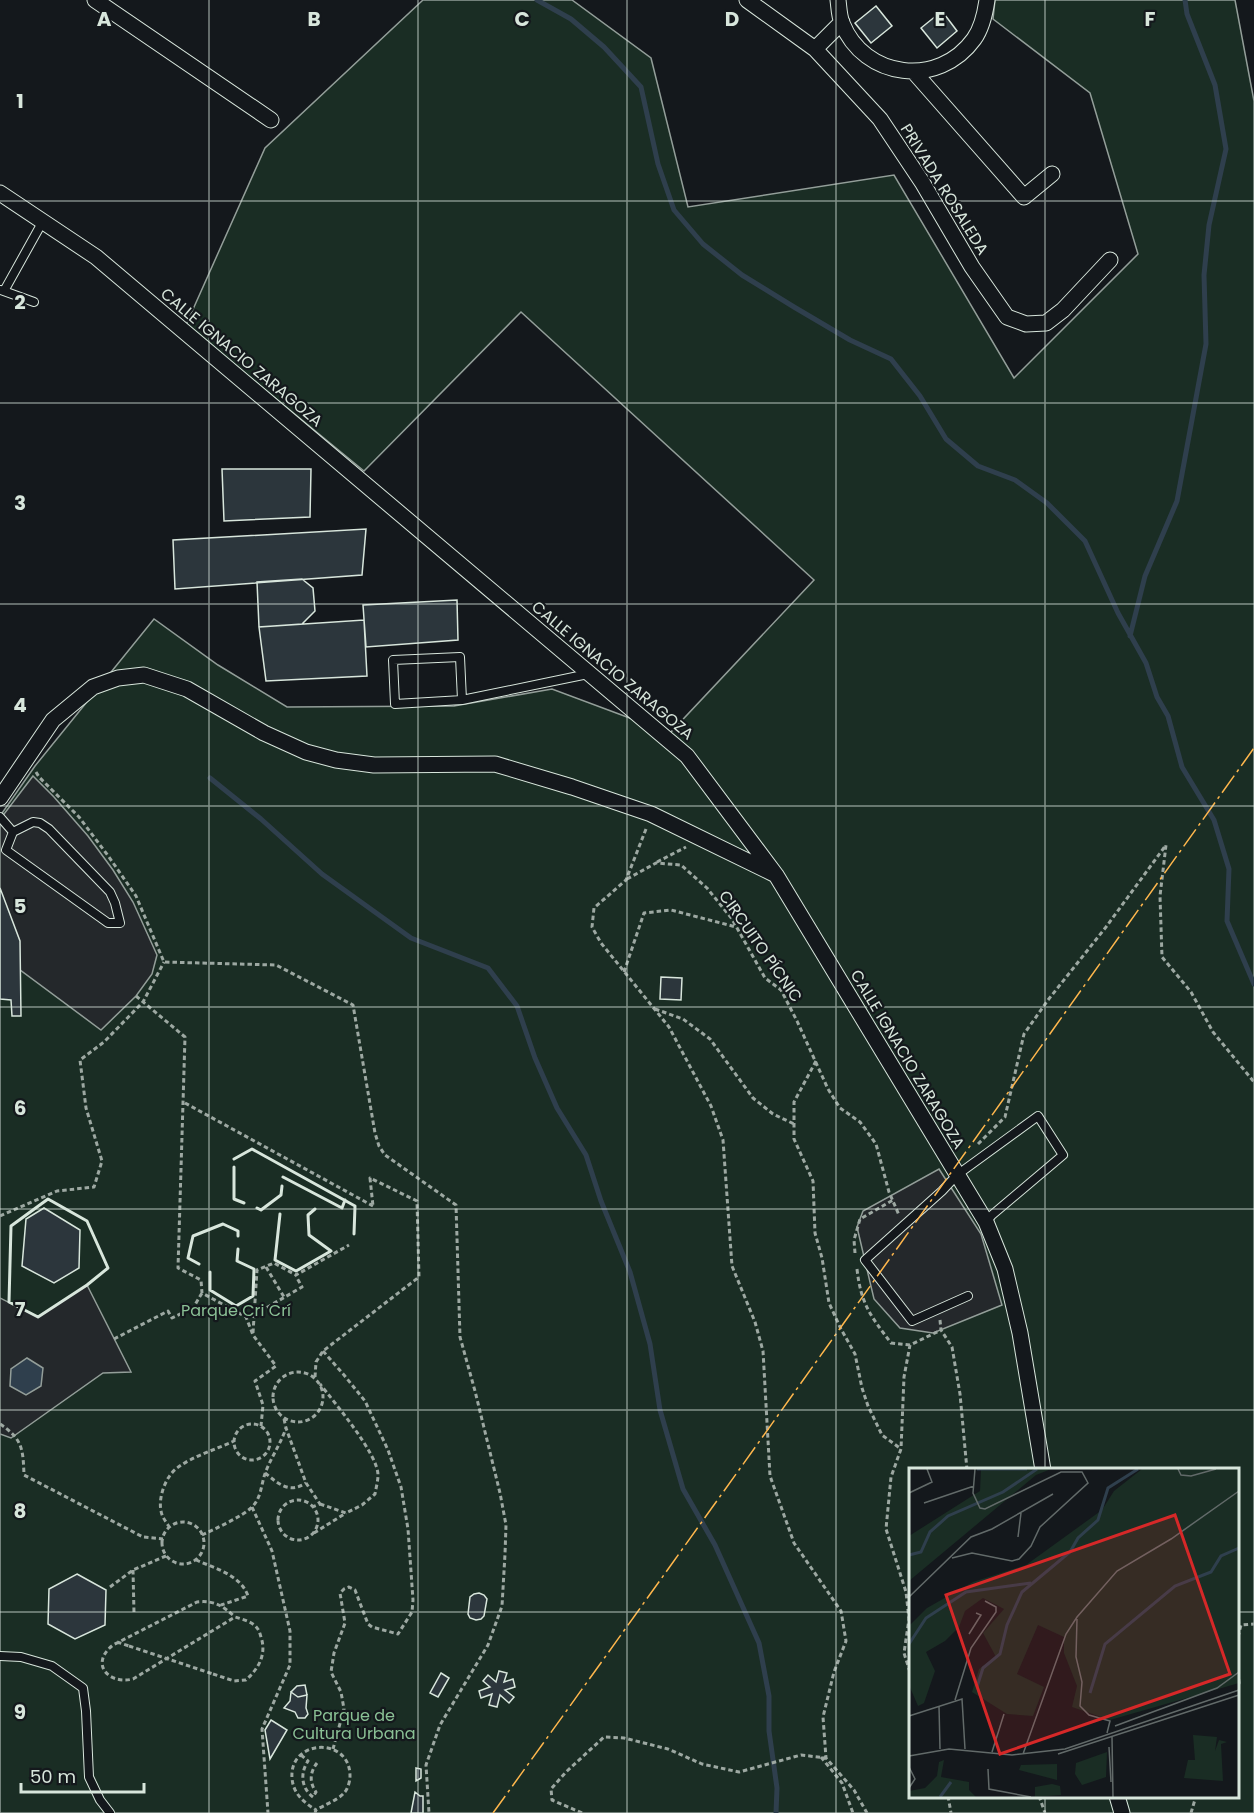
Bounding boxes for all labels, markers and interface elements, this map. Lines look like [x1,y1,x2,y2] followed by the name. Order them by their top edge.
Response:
[97,5,112,33] text: A
[307,5,321,33] text: B
[514,5,530,33] text: C
[725,5,739,33] text: D
[935,5,945,33] text: E
[1145,5,1156,33] text: F
[16,87,24,115] text: 1
[895,119,994,259] street label: PRIVADA ROSALEDA
[156,283,328,432] street label: CALLE IGNACIO ZARAGOZA
[14,288,26,316] text: 2
[14,489,26,517] text: 3
[527,596,699,745] street label: CALLE IGNACIO ZARAGOZA
[13,691,27,719] text: 4
[713,886,808,1007] street label: CIRCUITO PÍCNIC
[14,892,27,920] text: 5
[845,965,970,1153] street label: CALLE IGNACIO ZARAGOZA
[14,1094,26,1122] text: 6
[15,1295,26,1323] text: 7
[181,1299,291,1322] park label: Parque Cri Crí
[909,1468,1239,1798] inset map
[14,1497,26,1525] text: 8
[14,1698,26,1726] text: 9
[292,1704,416,1745] park label: Parque de Cultura Urbana
[21,1756,144,1794] scale bar
[30,1764,76,1789] text: 50 m

